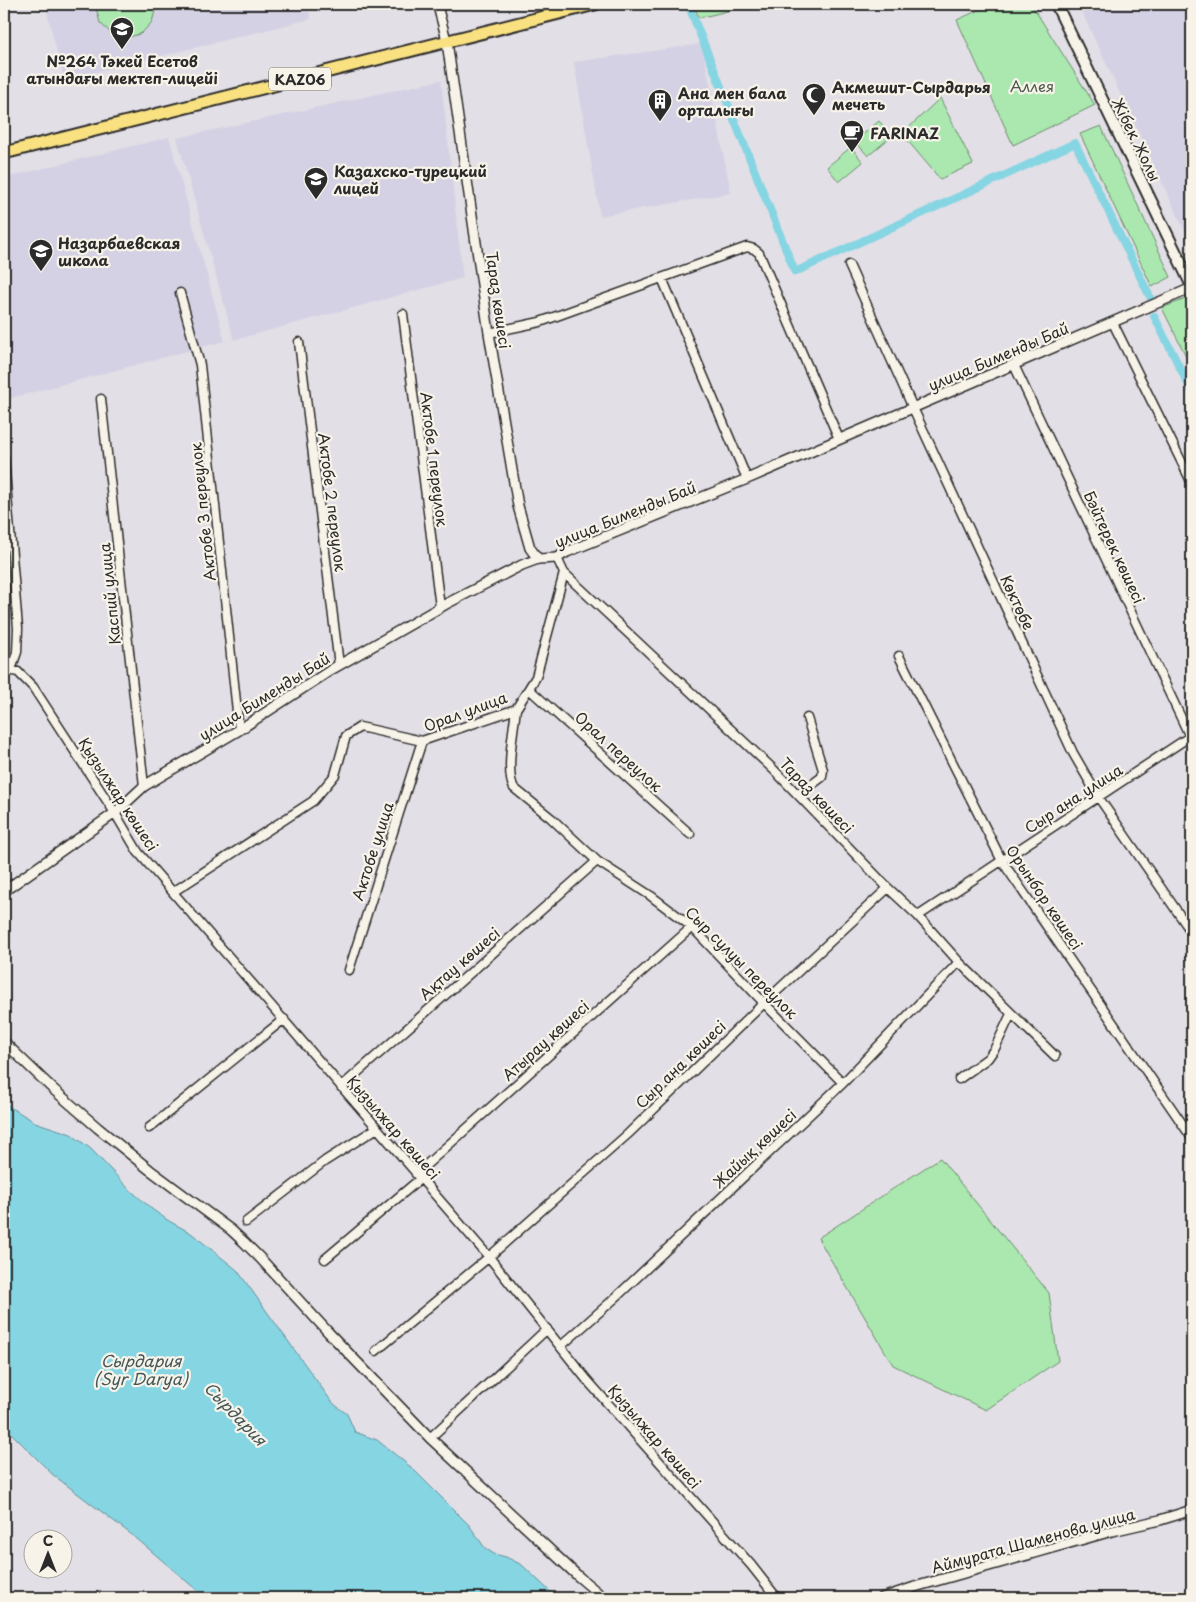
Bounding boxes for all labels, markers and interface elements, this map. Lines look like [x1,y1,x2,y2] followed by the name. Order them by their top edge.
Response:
[109,16,135,50] school or university icon: №264 Тәкей Есетов атындағы мектеп-лицейі
[26,49,218,89] place label: №264 Тәкей Есетов атындағы мектеп-лицейі
[269,68,331,90] road number: KAZ06
[1010,74,1054,97] park label: Аллея
[832,75,991,115] place label: Акмешит-Сырдарья мечеть
[678,81,787,121] place label: Ана мен бала орталығы
[801,82,827,116] mosque icon: Акмешит-Сырдарья мечеть
[647,88,673,122] building icon: Ана мен бала орталығы
[1107,93,1167,185] street label: Жібек Жолы
[839,119,865,153] cafe icon: FARINAZ
[870,121,939,144] place label: FARINAZ
[333,159,487,199] place label: Казахско-турецкий лицей
[303,166,329,200] school or university icon: Казахско-турецкий лицей
[58,231,180,271] place label: Назарбаевская школа
[28,238,54,272] school or university icon: Назарбаевская школа
[481,250,517,350] street label: Тараз көшесі
[924,316,1072,396] street label: улица Бименды Бай
[415,390,455,528] street label: Актобе 1 переулок
[313,431,353,573] street label: Актобе 2 переулок
[183,442,221,582] street label: Актобе 3 переулок
[551,475,699,553] street label: улица Бименды Бай
[1079,487,1151,607] street label: Бәйтерек көшесі
[92,541,126,646] street label: Каспий улица
[995,571,1041,633] street label: Көктөбе
[194,646,334,746] street label: улица Бименды Бай
[420,685,511,737] street label: Орал улица
[570,705,668,797] street label: Орал переулок
[74,733,164,855] street label: Қызылжар көшесі
[775,752,859,838] street label: Тараз көшесі
[1019,757,1127,838] street label: Сыр ана улица
[345,798,399,903] street label: Актобе улица
[1001,840,1089,954] street label: Орынбор көшесі
[680,900,804,1024] street label: Сыр сулуы переулок
[413,921,505,1005] street label: Ақтау көшесі
[496,994,594,1086] street label: Атырау көшесі
[629,1015,731,1113] street label: Сыр ана көшесі
[342,1070,446,1184] street label: Қызылжар көшесі
[707,1103,801,1193] street label: Жайық көшесі
[94,1348,189,1390] water label: Сырдария (Syr Darya)
[199,1376,274,1451] water label: Сырдария
[603,1379,707,1493] street label: Қызылжар көшесі
[929,1502,1138,1578] street label: Аймурата Шаменова улица
[22,1530,72,1580] north arrow
[43,1530,53,1551] text: С

